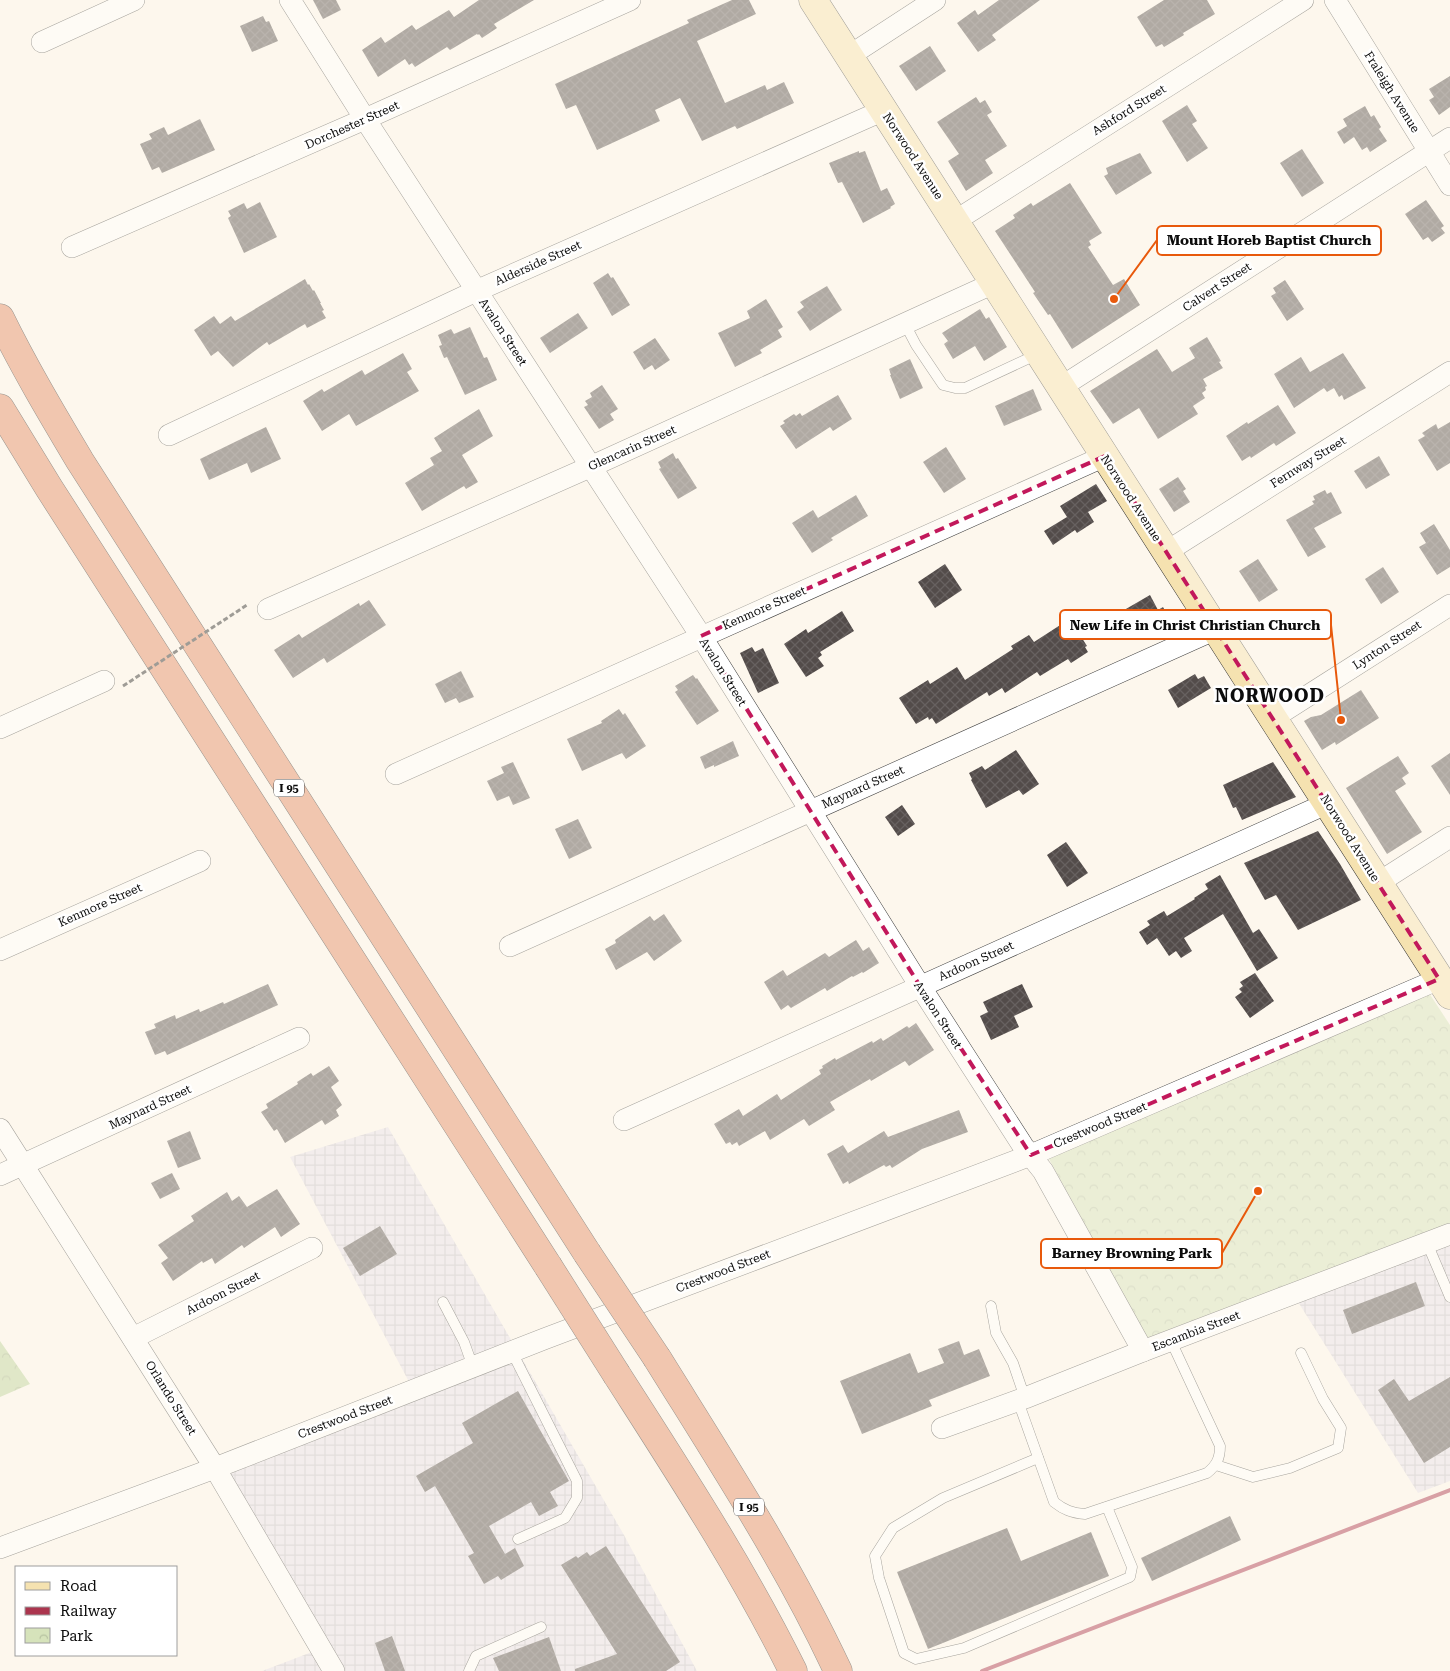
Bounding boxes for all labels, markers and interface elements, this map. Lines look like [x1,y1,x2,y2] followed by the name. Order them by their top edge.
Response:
[1361,49,1423,136] street label: Fraleigh Avenue
[1090,82,1169,138] street label: Ashford Street
[303,98,402,152] street label: Dorchester Street
[880,110,946,202] street label: Norwood Avenue
[1157,226,1381,255] callout: Mount Horeb Baptist Church
[1167,232,1372,248] text: Mount Horeb Baptist Church
[493,238,584,288] street label: Alderside Street
[1180,259,1254,314] street label: Calvert Street
[476,296,530,369] street label: Avalon Street
[586,422,678,474] street label: Glencarin Street
[1268,433,1349,491] street label: Fernway Street
[1098,452,1164,544] street label: Norwood Avenue
[720,583,808,633] street label: Kenmore Street
[1060,610,1331,639] callout: New Life in Christ Christian Church
[1070,617,1321,633] text: New Life in Christ Christian Church
[1350,617,1424,672] street label: Lynton Street
[697,635,750,709] street label: Avalon Street
[1215,685,1325,706] district label: NORWOOD
[820,762,907,811] street label: Maynard Street
[274,780,304,796] road number: I 95
[1318,792,1383,885] street label: Norwood Avenue
[56,880,144,930] street label: Kenmore Street
[936,938,1016,984] street label: Ardoon Street
[911,979,965,1052] street label: Avalon Street
[107,1082,194,1132] street label: Maynard Street
[1051,1099,1149,1151] street label: Crestwood Street
[1041,1239,1222,1268] callout: Barney Browning Park
[1052,1245,1213,1261] text: Barney Browning Park
[674,1246,773,1295] street label: Crestwood Street
[184,1268,263,1318] street label: Ardoon Street
[1150,1308,1242,1354] street label: Escambia Street
[143,1358,200,1438] street label: Orlando Street
[296,1392,395,1441] street label: Crestwood Street
[734,1498,764,1515] road number: I 95
[15,1566,178,1656] legend
[60,1577,97,1595] text: Road
[60,1602,117,1620] text: Railway
[60,1627,94,1645] text: Park

